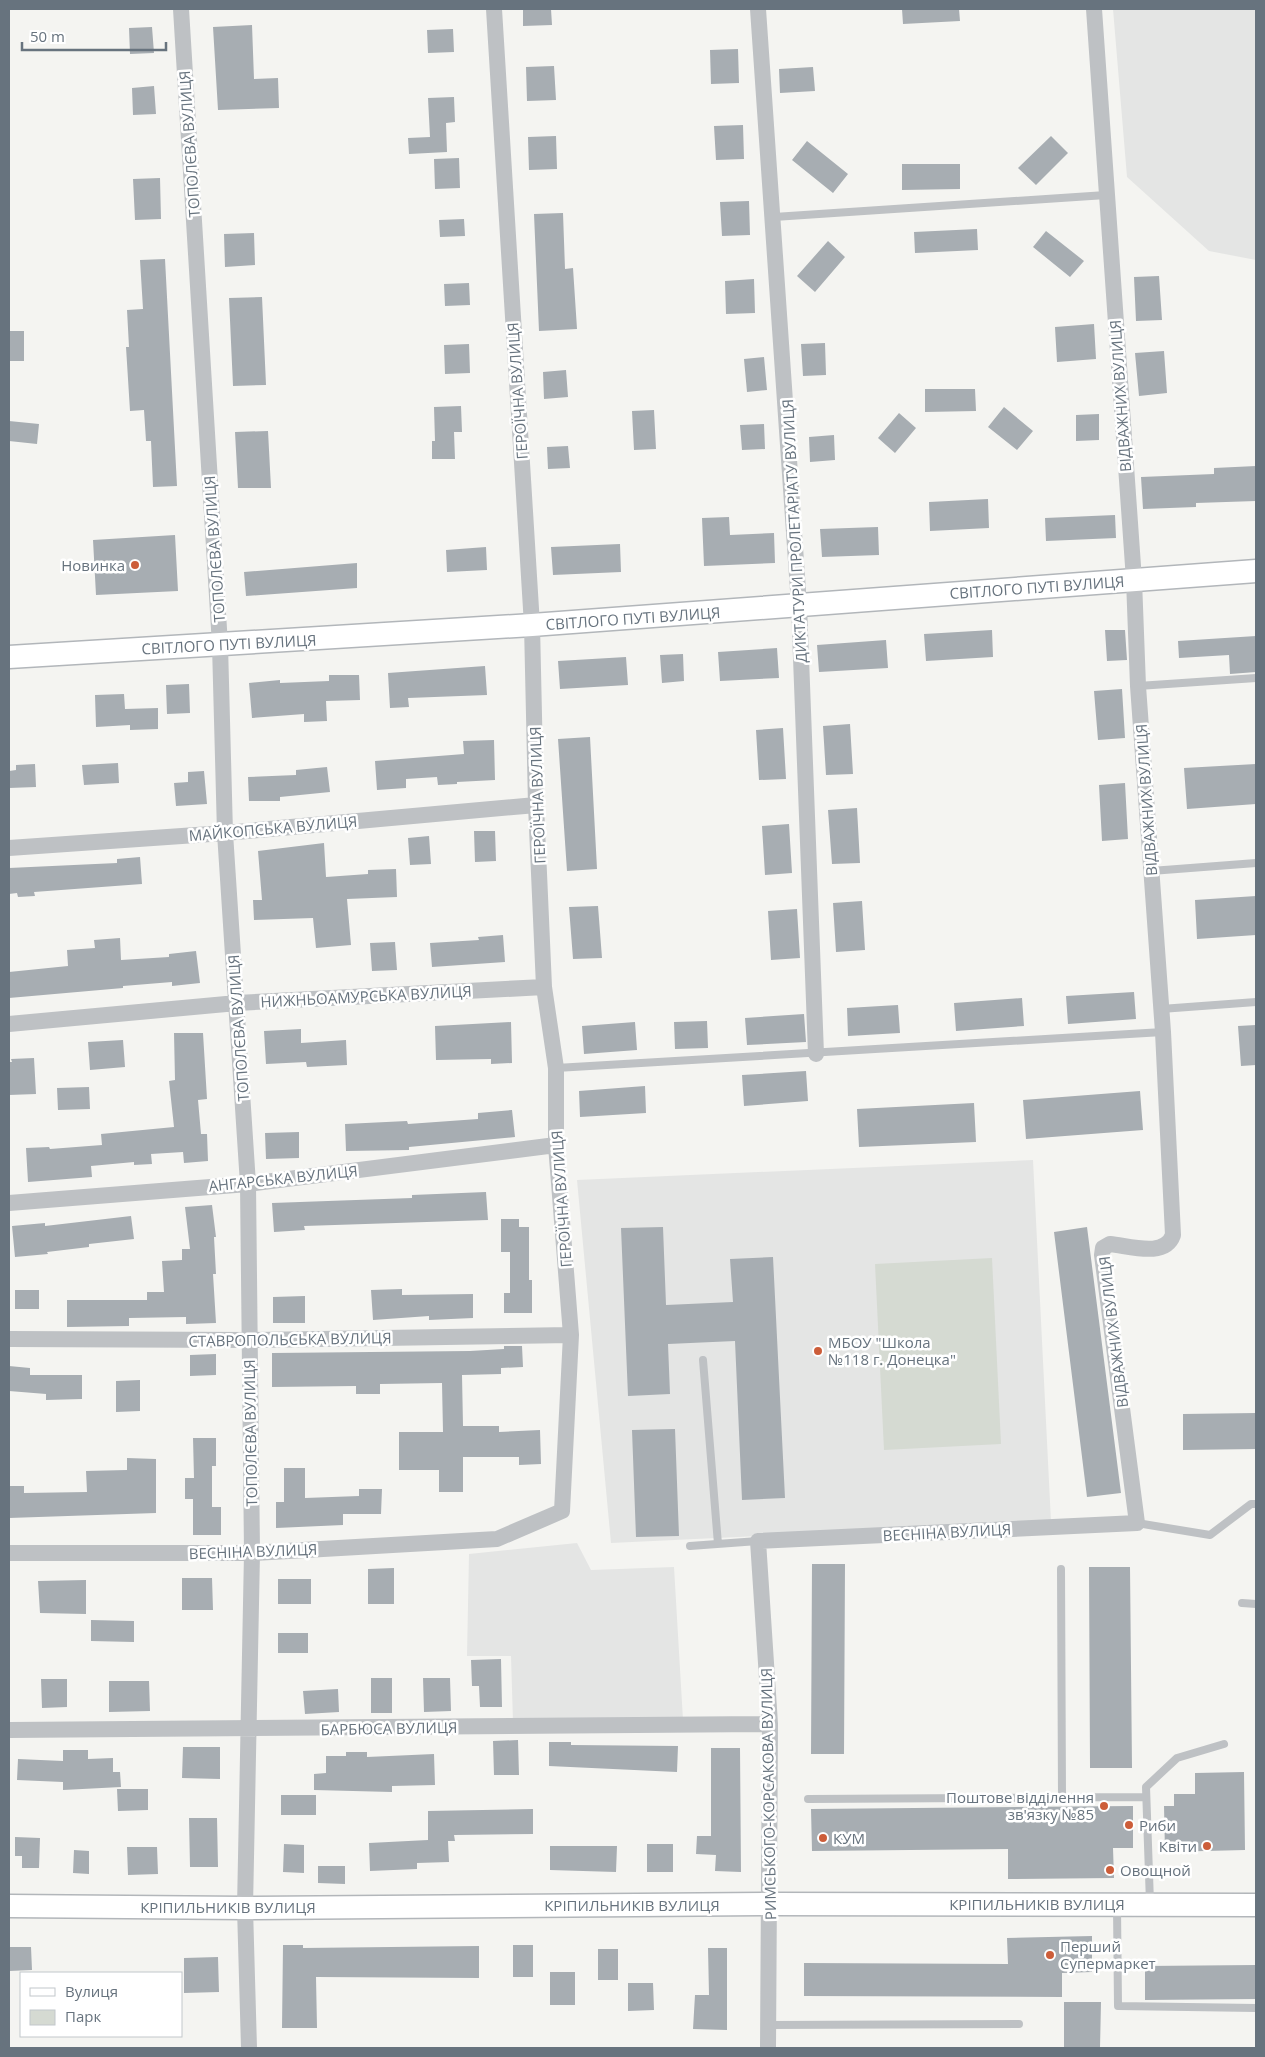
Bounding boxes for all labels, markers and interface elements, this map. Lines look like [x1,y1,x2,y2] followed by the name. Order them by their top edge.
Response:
[22,20,166,52] scale bar
[30,26,65,46] text: 50 m
[174,70,204,218] street label: ТОПОЛЄВА ВУЛИЦЯ
[1105,319,1135,473] street label: ВІДВАЖНИХ ВУЛИЦЯ
[502,322,532,460] street label: ГЕРОЇЧНА ВУЛИЦЯ
[777,399,811,663] street label: ДИКТАТУРИ ПРОЛЕТАРІАТУ ВУЛИЦЯ
[199,475,229,623] street label: ТОПОЛЄВА ВУЛИЦЯ
[61,555,125,575] place label: Новинка
[129,559,141,571] marker: Новинка
[949,571,1125,603] street label: СВІТЛОГО ПУТІ ВУЛИЦЯ
[545,602,721,634] street label: СВІТЛОГО ПУТІ ВУЛИЦЯ
[141,629,317,659] street label: СВІТЛОГО ПУТІ ВУЛИЦЯ
[1131,723,1161,877] street label: ВІДВАЖНИХ ВУЛИЦЯ
[525,726,549,864] street label: ГЕРОЇЧНА ВУЛИЦЯ
[188,811,358,845] street label: МАЙКОПСЬКА ВУЛИЦЯ
[223,954,253,1102] street label: ТОПОЛЄВА ВУЛИЦЯ
[260,980,472,1012] street label: НИЖНЬОАМУРСЬКА ВУЛИЦЯ
[546,1130,576,1268] street label: ГЕРОЇЧНА ВУЛИЦЯ
[207,1160,359,1196] street label: АНГАРСЬКА ВУЛИЦЯ
[1094,1255,1132,1409] street label: ВІДВАЖНИХ ВУЛИЦЯ
[188,1327,392,1351] street label: СТАВРОПОЛЬСЬКА ВУЛИЦЯ
[828,1332,956,1369] place label: МБОУ "Школа №118 г. Донецка"
[812,1345,824,1357] marker: МБОУ "Школа №118 г. Донецка"
[239,1359,261,1507] street label: ТОПОЛЄВА ВУЛИЦЯ
[882,1519,1012,1545] street label: ВЕСНІНА ВУЛИЦЯ
[188,1539,318,1563] street label: ВЕСНІНА ВУЛИЦЯ
[756,1668,780,1920] street label: РИМСЬКОГО-КОРСАКОВА ВУЛИЦЯ
[320,1717,458,1739] street label: БАРБЮСА ВУЛИЦЯ
[946,1787,1094,1824] place label: Поштове відділення зв'язку №85
[1098,1800,1110,1812] marker: Поштове відділення зв'язку №85
[1139,1815,1176,1835] place label: Риби
[1123,1819,1135,1831] marker: Риби
[833,1828,865,1848] place label: КУМ
[817,1832,829,1844] marker: КУМ
[1159,1836,1197,1856] place label: Квіти
[1201,1840,1213,1852] marker: Квіти
[1120,1860,1191,1880] place label: Овощной
[1104,1864,1116,1876] marker: Овощной
[949,1894,1125,1914] street label: КРІПИЛЬНИКІВ ВУЛИЦЯ
[544,1895,720,1915] street label: КРІПИЛЬНИКІВ ВУЛИЦЯ
[140,1897,316,1917] street label: КРІПИЛЬНИКІВ ВУЛИЦЯ
[1060,1936,1156,1973] place label: Перший Супермаркет
[1044,1949,1056,1961] marker: Перший Супермаркет
[20,1972,182,2037] legend
[65,1981,118,2001] text: Вулиця
[65,2006,101,2026] text: Парк

